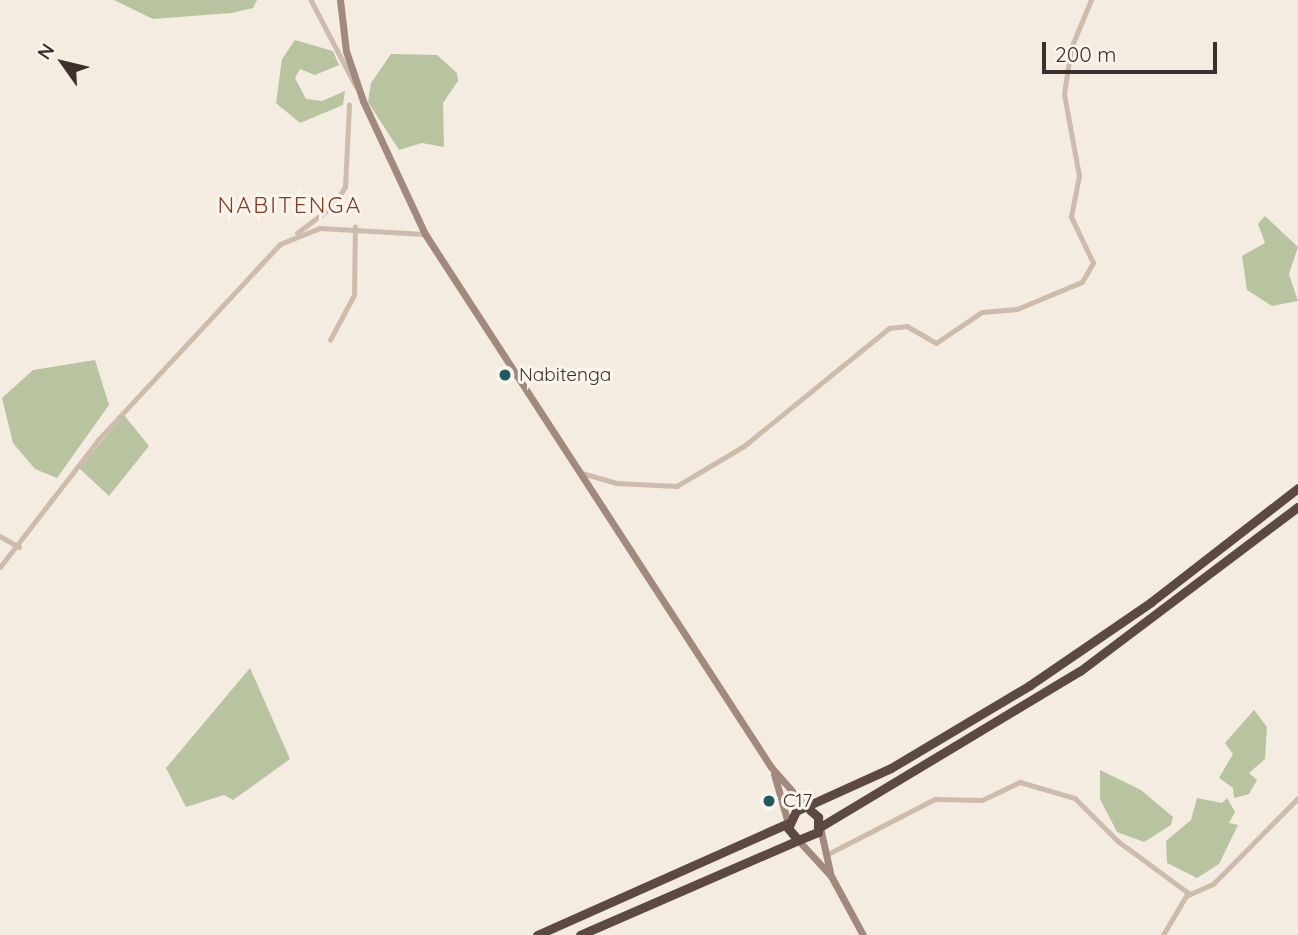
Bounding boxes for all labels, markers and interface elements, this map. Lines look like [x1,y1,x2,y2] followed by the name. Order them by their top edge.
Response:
[28,28,98,98] north arrow
[1046,28,1221,72] scale bar
[32,39,59,64] text: N
[1055,41,1117,67] text: 200 m
[219,191,361,219] district label: NABITENGA
[519,364,611,386] place label: Nabitenga
[497,367,513,383] marker: Nabitenga
[783,790,812,812] place label: C17
[761,793,777,809] marker: C17

